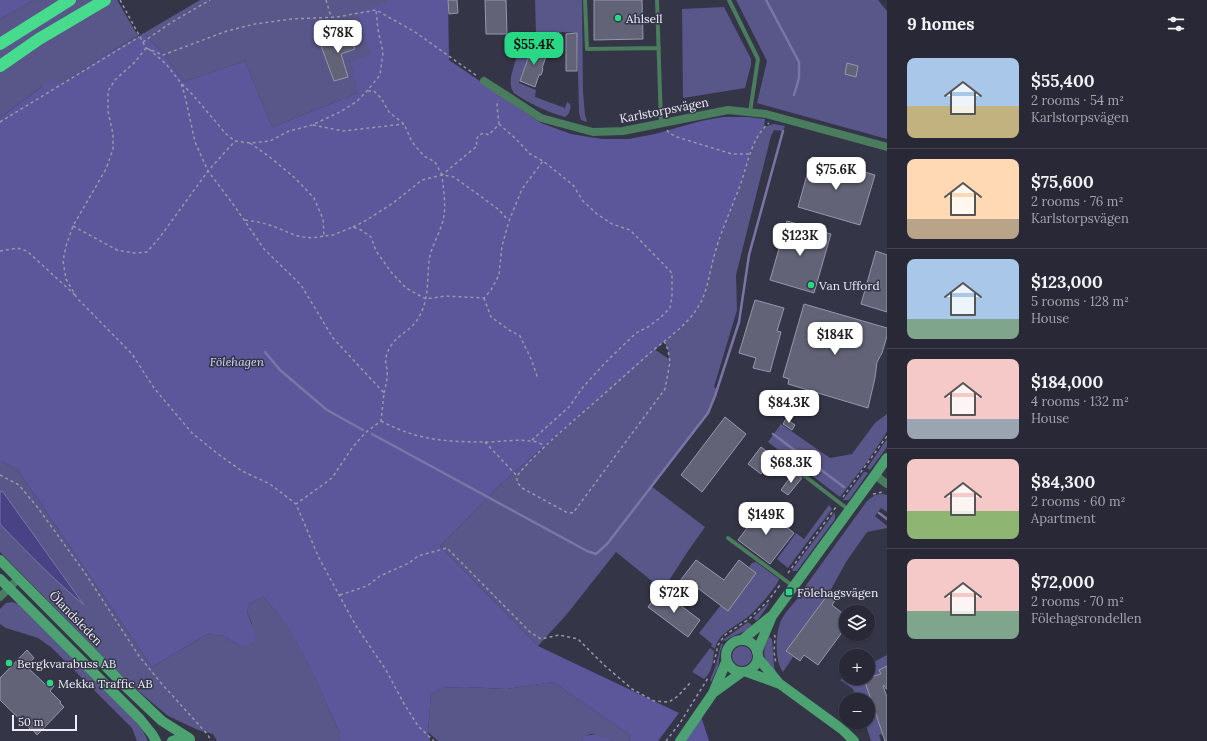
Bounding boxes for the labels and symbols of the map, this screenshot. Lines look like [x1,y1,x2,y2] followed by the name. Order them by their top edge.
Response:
[625,11,663,26] place label: Ahlsell
[613,13,623,23] marker: Ahlsell
[314,20,362,54] pin: $78K
[501,32,567,66] pin: $55.4K
[618,94,710,126] street label: Karlstorpsvägen
[803,157,869,191] pin: $75.6K
[772,223,828,257] pin: $123K
[818,278,880,293] place label: Van Ufford
[806,280,816,290] marker: Van Ufford
[807,322,863,356] pin: $184K
[210,354,265,369] park label: Fölehagen
[756,390,822,424] pin: $84.3K
[758,450,824,484] pin: $68.3K
[738,502,794,536] pin: $149K
[650,580,698,614] pin: $72K
[797,585,878,600] place label: Fölehagsvägen
[784,587,794,597] marker: Fölehagsvägen
[46,588,106,648] street label: Ölandsleden
[17,656,116,671] place label: Bergkvarabuss AB
[4,658,14,668] marker: Bergkvarabuss AB
[58,676,153,691] place label: Mekka Traffic AB
[45,678,55,688] marker: Mekka Traffic AB
[12,713,77,732] scale bar

